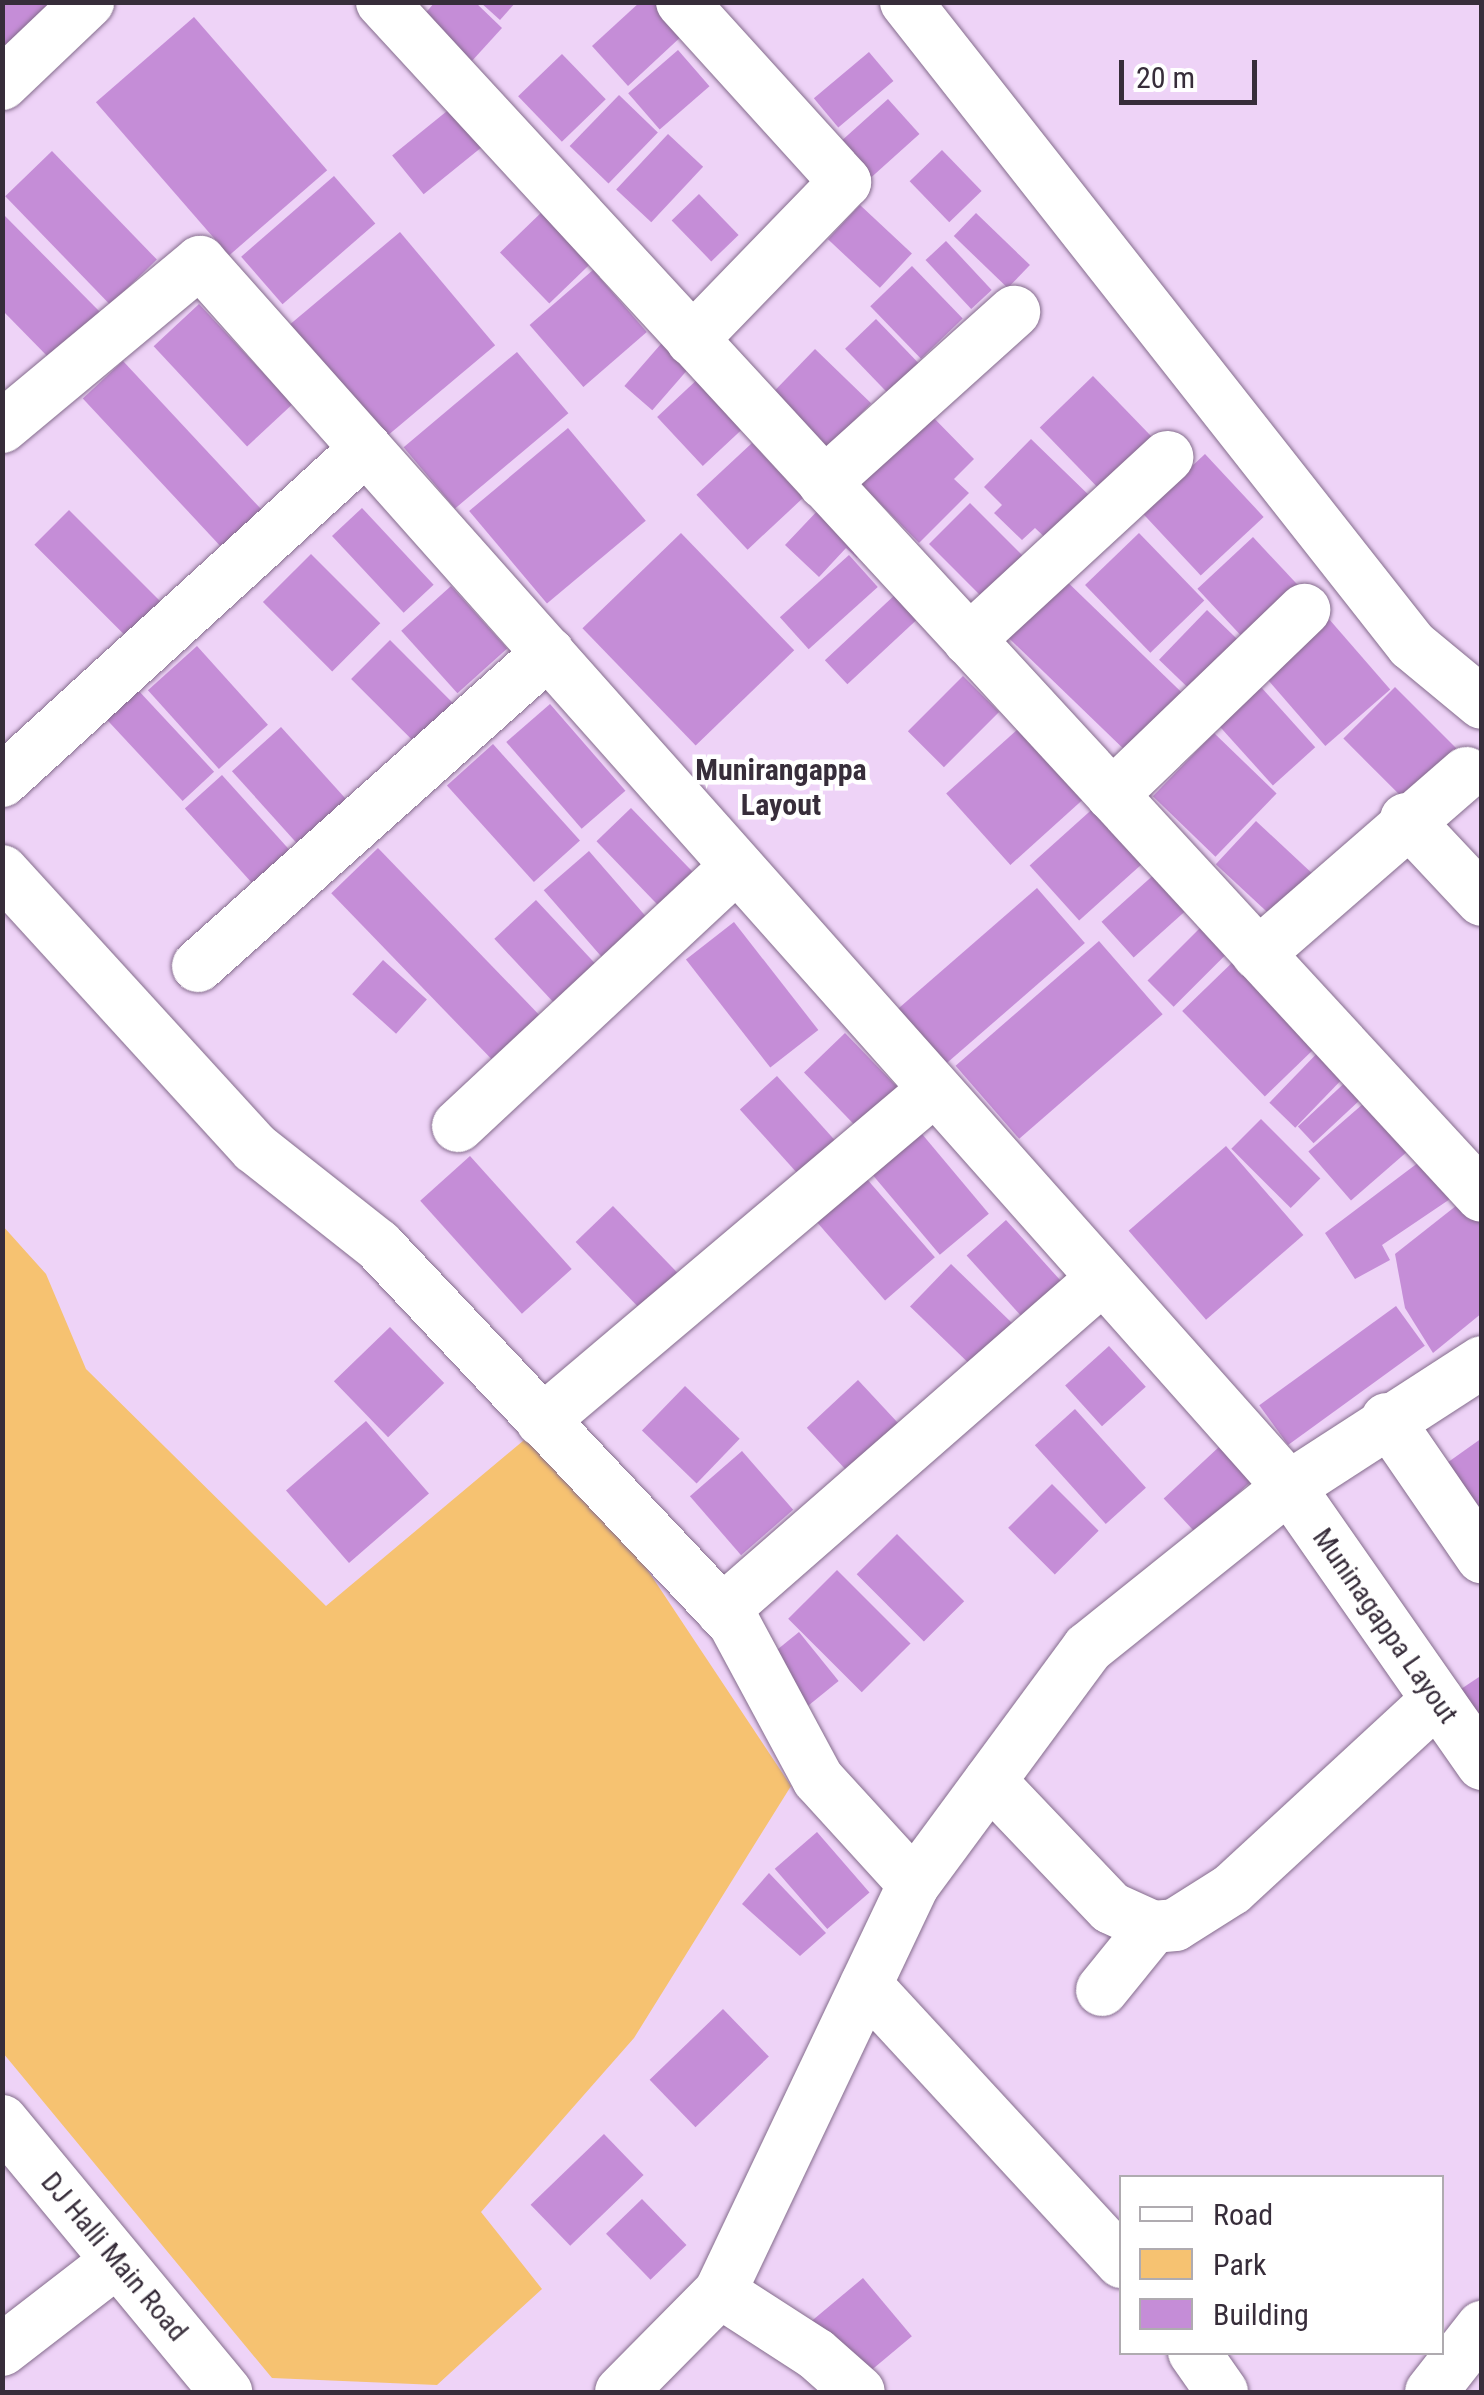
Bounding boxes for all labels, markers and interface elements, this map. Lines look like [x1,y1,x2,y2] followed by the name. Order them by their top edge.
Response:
[1124,40,1262,102] scale bar
[1136,60,1195,95] text: 20 m
[695,752,867,822] district label: Munirangappa Layout
[1305,1522,1465,1730] street label: Muninagappa Layout
[34,2166,194,2348] street label: DJ Halli Main Road
[1119,2175,1444,2355] legend
[1213,2197,1273,2232] text: Road
[1213,2247,1267,2282] text: Park
[1213,2297,1309,2332] text: Building

